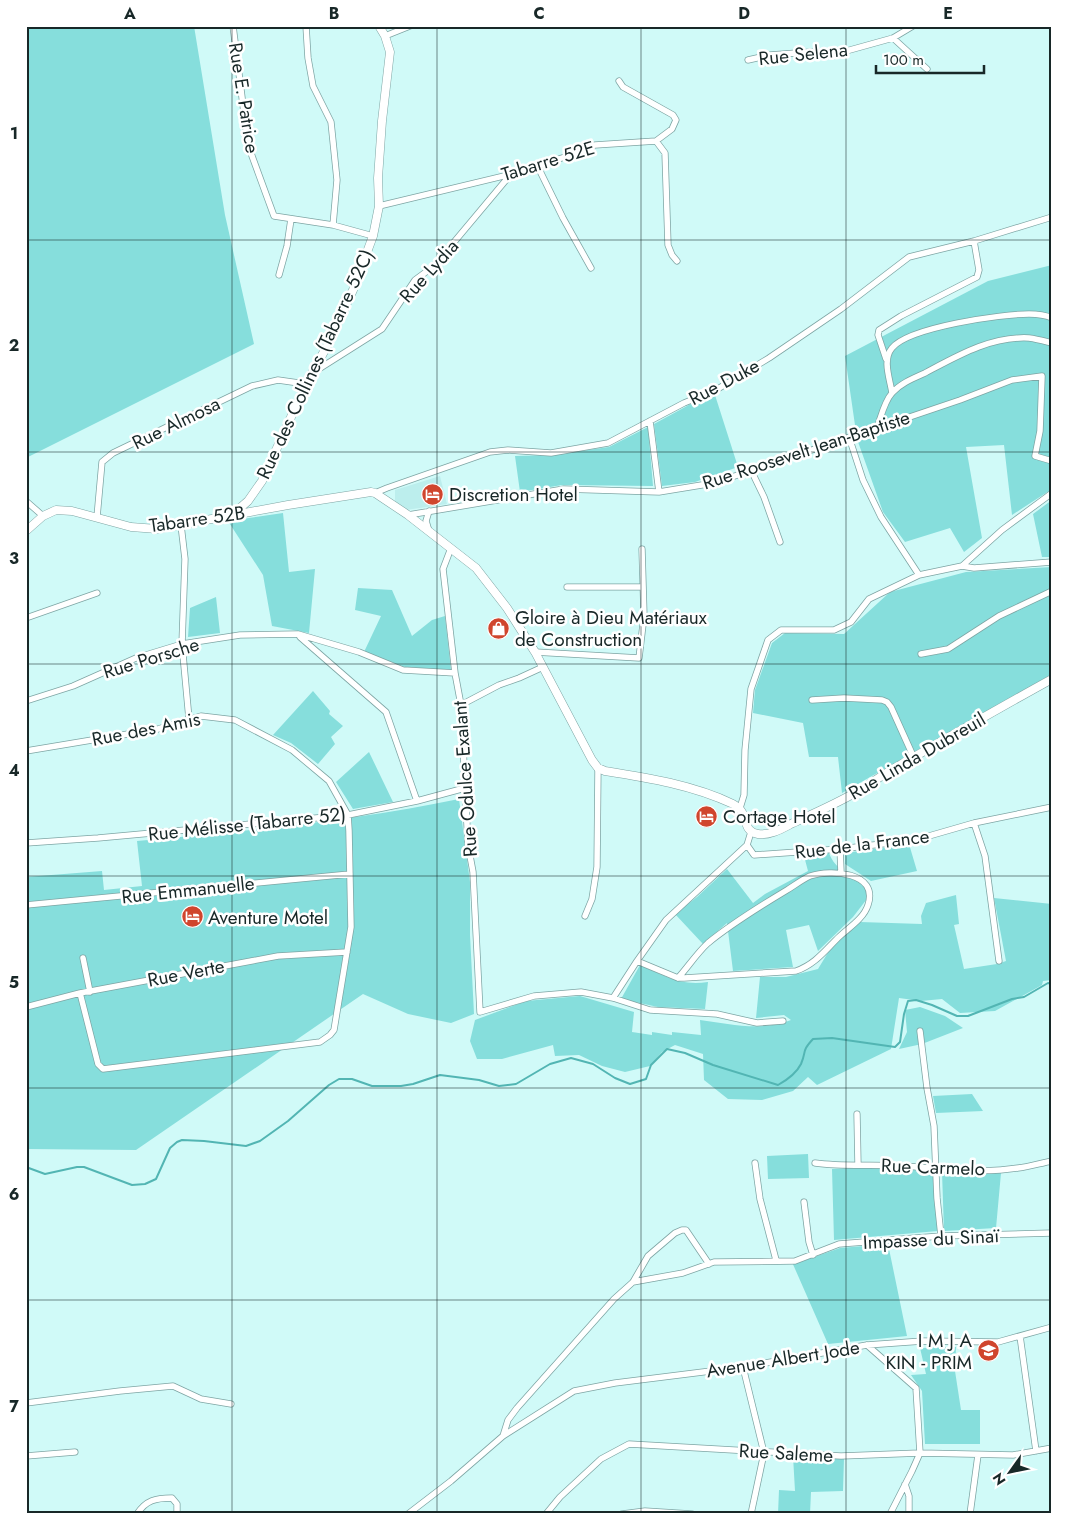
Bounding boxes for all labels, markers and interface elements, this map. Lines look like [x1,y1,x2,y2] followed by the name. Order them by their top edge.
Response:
[123,2,136,25] text: A
[329,2,339,25] text: B
[533,2,545,25] text: C
[738,2,750,25] text: D
[943,2,953,25] text: E
[757,36,849,72] street label: Rue Selena
[222,41,266,156] street label: Rue E. Patrice
[876,42,983,74] scale bar
[883,49,924,71] text: 100 m
[10,122,18,145] text: 1
[498,134,598,188] street label: Tabarre 52E
[393,233,465,309] street label: Rue Lydia
[250,245,380,483] street label: Rue des Collines (Tabarre 52C)
[9,334,19,357] text: 2
[684,352,764,412] street label: Rue Duke
[127,390,225,456] street label: Rue Almosa
[699,404,913,496] street label: Rue Roosevelt Jean-Baptiste
[449,481,578,508] place label: Discretion Hotel
[421,482,445,506] hotel icon: Discretion Hotel
[147,499,247,539] street label: Tabarre 52B
[9,547,19,570] text: 3
[515,604,707,653] place label: Gloire à Dieu Matériaux de Construction
[487,616,511,640] shop icon: Gloire à Dieu Matériaux de Construction
[100,631,203,685] street label: Rue Porsche
[446,700,484,858] street label: Rue Odulce Exalant
[89,705,203,753] street label: Rue des Amis
[843,706,991,806] street label: Rue Linda Dubreuil
[8,759,20,782] text: 4
[147,800,347,848] street label: Rue Mélisse (Tabarre 52)
[723,803,836,830] place label: Cortage Hotel
[695,804,719,828] hotel icon: Cortage Hotel
[793,822,931,866] street label: Rue de la France
[120,870,256,910] street label: Rue Emmanuelle
[208,904,328,931] place label: Aventure Motel
[180,905,204,929] hotel icon: Aventure Motel
[145,952,227,994] street label: Rue Verte
[9,971,19,994] text: 5
[880,1152,986,1182] street label: Rue Carmelo
[9,1183,19,1206] text: 6
[862,1222,1001,1256] street label: Impasse du Sinaï
[885,1327,972,1376] place label: I M J A KIN - PRIM
[704,1334,862,1384] street label: Avenue Albert Jode
[976,1339,1000,1363] school or university icon: I M J A KIN - PRIM
[9,1395,19,1418] text: 7
[738,1437,834,1469] street label: Rue Saleme
[986,1448,1036,1498] north arrow
[988,1469,1011,1489] text: N

